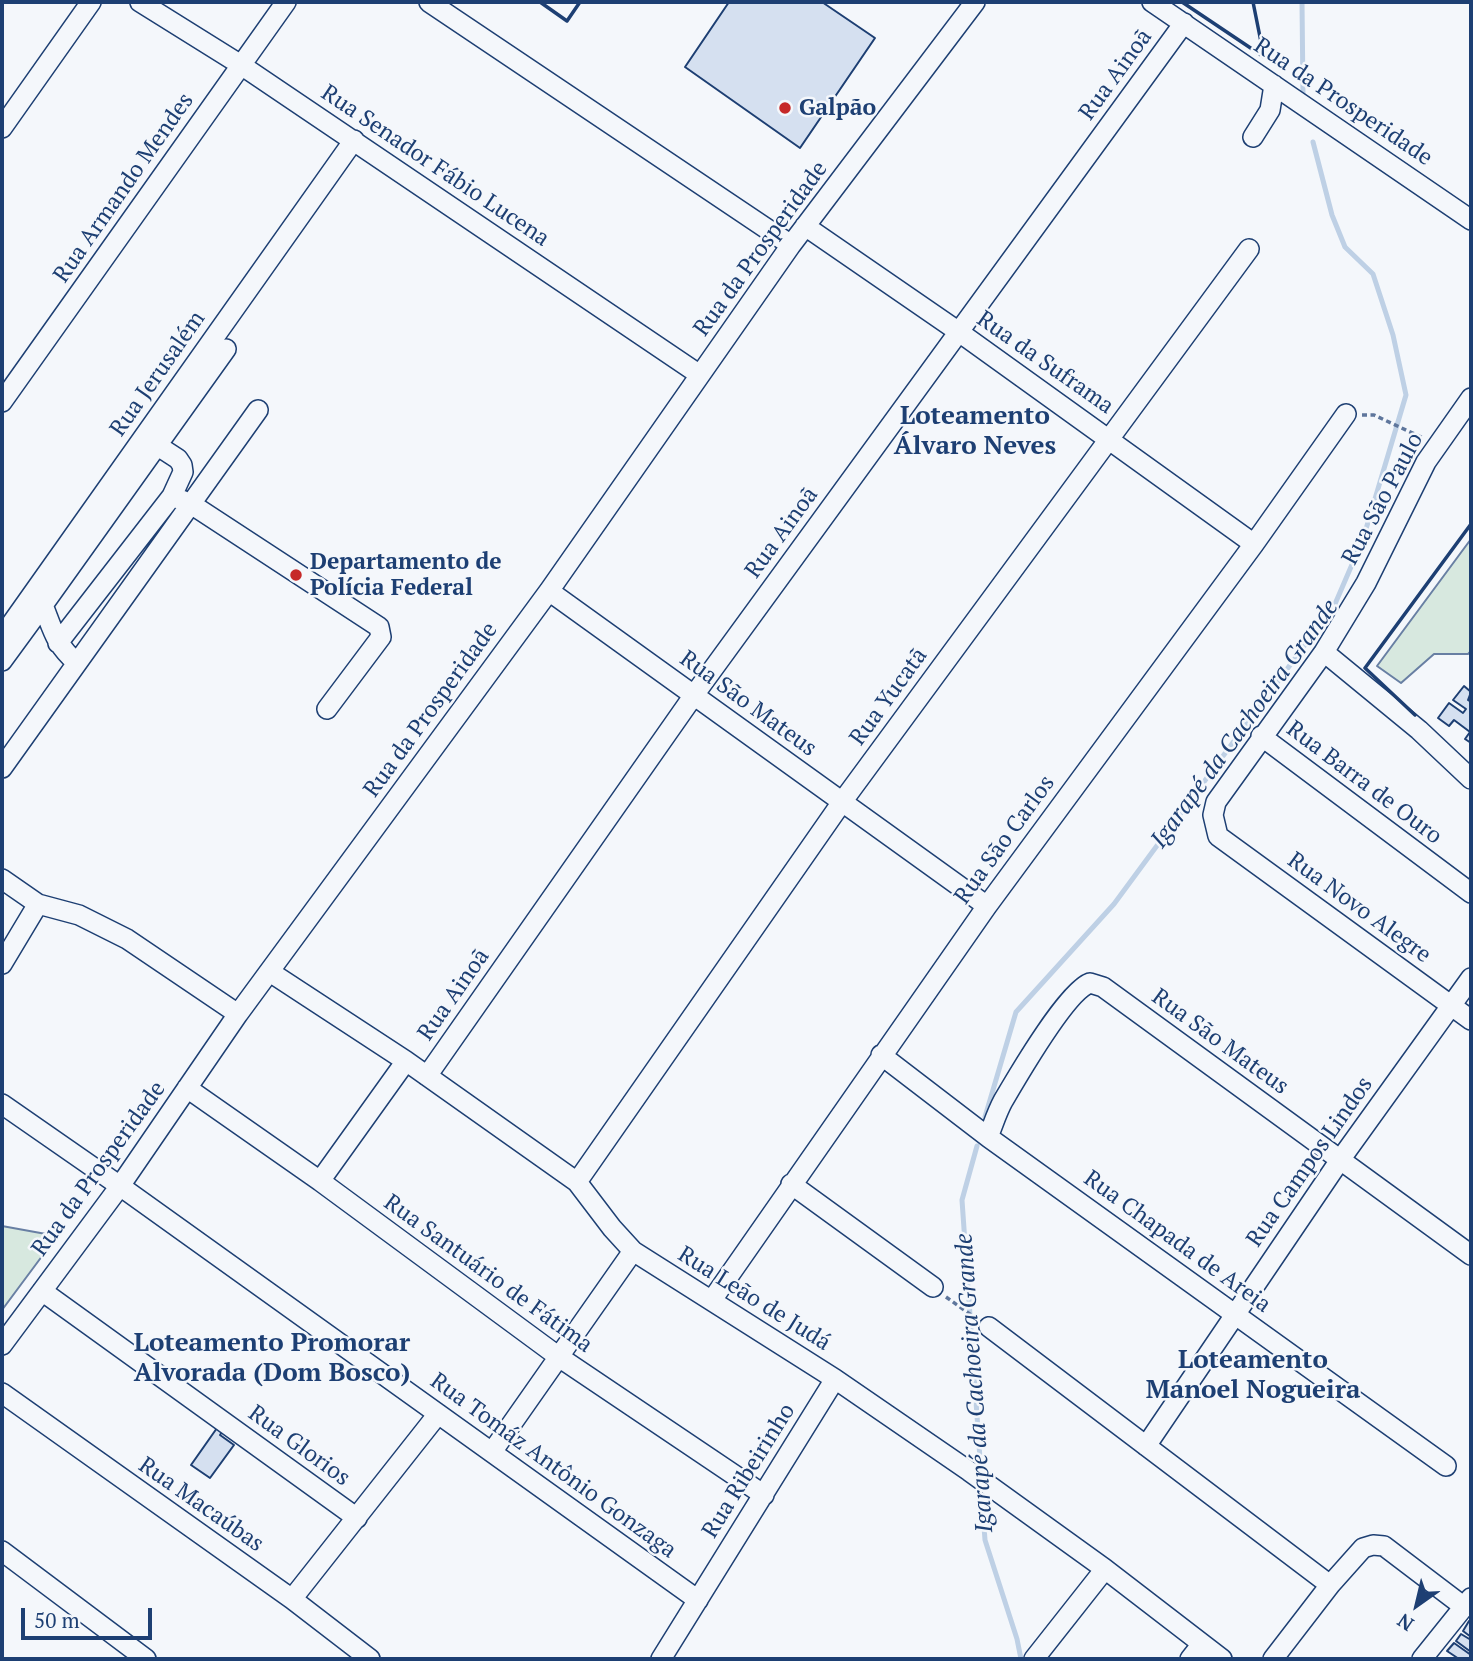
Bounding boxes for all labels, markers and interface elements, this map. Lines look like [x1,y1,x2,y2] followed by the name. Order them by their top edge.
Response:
[1074,24,1158,126] street label: Rua Ainoã
[1249,32,1437,172] street label: Rua da Prosperidade
[316,79,554,253] street label: Rua Senador Fábio Lucena
[48,88,200,288] street label: Rua Armando Mendes
[799,94,876,122] place label: Galpão
[777,100,793,116] marker: Galpão
[688,156,834,342] street label: Rua da Prosperidade
[105,306,211,442] street label: Rua Jerusalém
[971,306,1119,420] street label: Rua da Suframa
[894,401,1056,462] district label: Loteamento Álvaro Neves
[1337,428,1429,570] street label: Rua São Paulo
[740,482,824,584] street label: Rua Ainoã
[310,548,502,602] place label: Departamento de Polícia Federal
[288,567,304,583] marker: Departamento de Polícia Federal
[1145,594,1345,854] water label: Igarapé da Cachoeira Grande
[358,617,504,803] street label: Rua da Prosperidade
[844,643,934,751] street label: Rua Yucatã
[674,645,822,763] street label: Rua São Mateus
[1281,716,1447,850] street label: Rua Barra de Ouro
[949,770,1061,910] street label: Rua São Carlos
[1282,847,1436,969] street label: Rua Novo Alegre
[412,944,496,1046] street label: Rua Ainoã
[1146,983,1294,1101] street label: Rua São Mateus
[1241,1072,1379,1252] street label: Rua Campos Lindos
[26,1076,172,1262] street label: Rua da Prosperidade
[1078,1165,1276,1319] street label: Rua Chapada de Areia
[378,1189,598,1359] street label: Rua Santuário de Fátima
[950,1232,1000,1534] water label: Igarapé da Cachoeira Grande
[673,1241,835,1357] street label: Rua Leão de Judá
[134,1328,410,1390] district label: Loteamento Promorar Alvorada (Dom Bosco)
[1146,1345,1360,1406] district label: Loteamento Manoel Nogueira
[425,1368,681,1564] street label: Rua Tomáz Antônio Gonzaga
[697,1399,801,1543] street label: Rua Ribeirinho
[243,1400,355,1492] street label: Rua Glorios
[133,1452,269,1558] street label: Rua Macaúbas
[1382,1570,1452,1640] north arrow
[24,1594,156,1638] scale bar
[34,1606,80,1634] text: 50 m
[1392,1608,1418,1637] text: N

